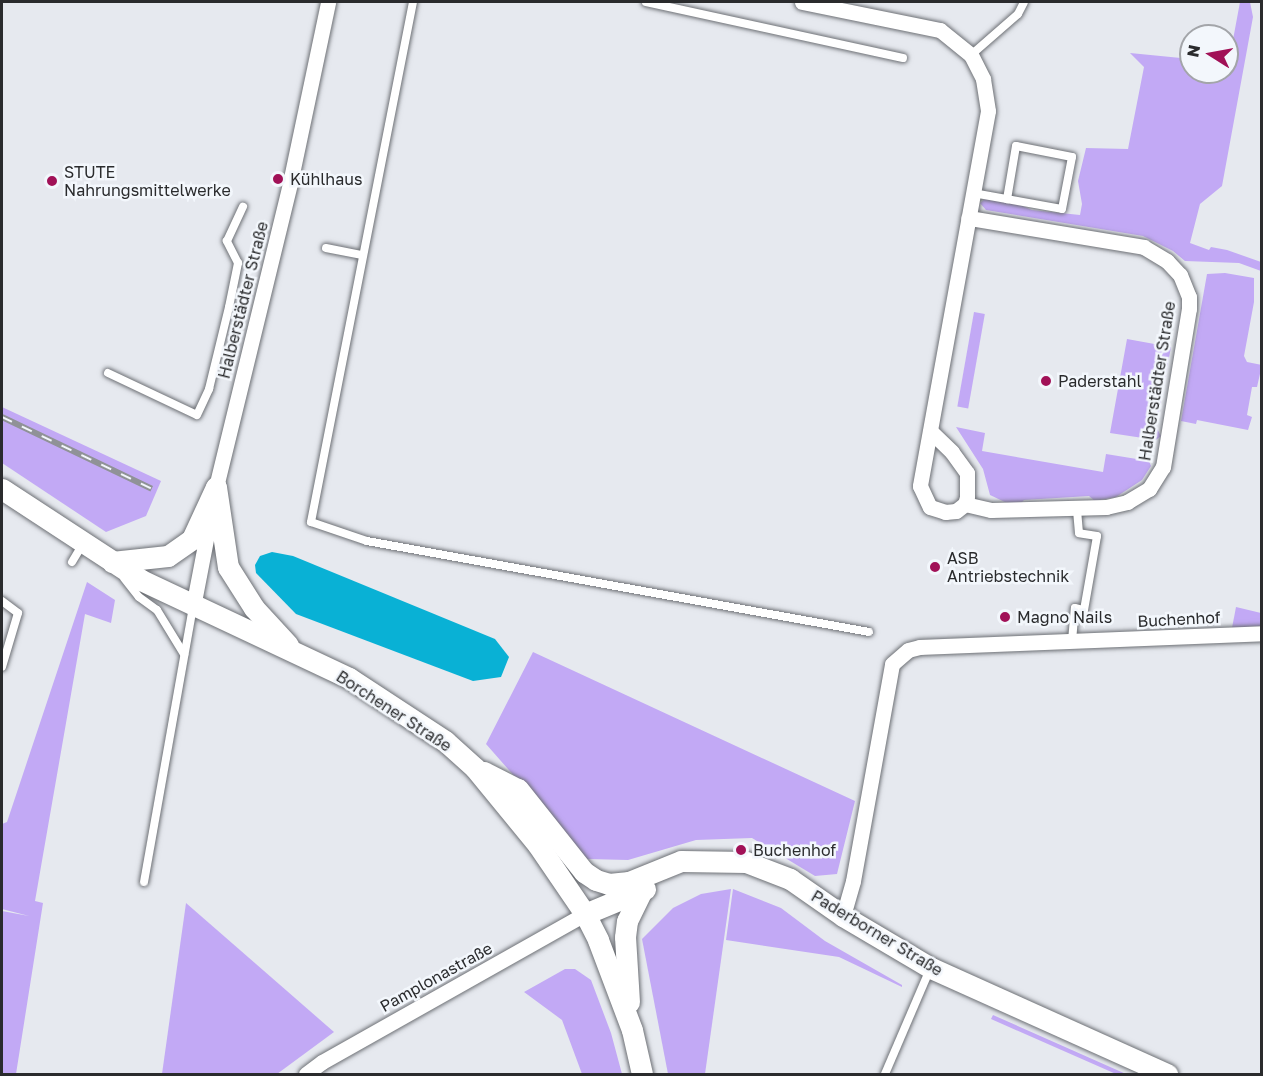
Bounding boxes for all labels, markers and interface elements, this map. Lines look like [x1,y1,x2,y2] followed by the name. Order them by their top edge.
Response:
[1179,24,1239,84] north arrow
[1182,43,1204,59] text: N
[64,162,231,200] place label: STUTE Nahrungsmittelwerke
[290,169,362,189] place label: Kühlhaus
[271,172,285,186] marker: Kühlhaus
[45,174,59,188] marker: STUTE Nahrungsmittelwerke
[214,219,272,381] street label: Halberstädter Straße
[1135,300,1179,462] street label: Halberstädter Straße
[1058,371,1142,391] place label: Paderstahl
[1039,374,1053,388] marker: Paderstahl
[947,548,1069,586] place label: ASB Antriebstechnik
[928,560,942,574] marker: ASB Antriebstechnik
[1017,607,1112,627] place label: Magno Nails
[1137,607,1221,631] street label: Buchenhof
[998,610,1012,624] marker: Magno Nails
[333,667,455,755] street label: Borchener Straße
[753,840,836,860] place label: Buchenhof
[734,843,748,857] marker: Buchenhof
[808,886,946,980] street label: Paderborner Straße
[377,938,495,1016] street label: Pamplonastraße

